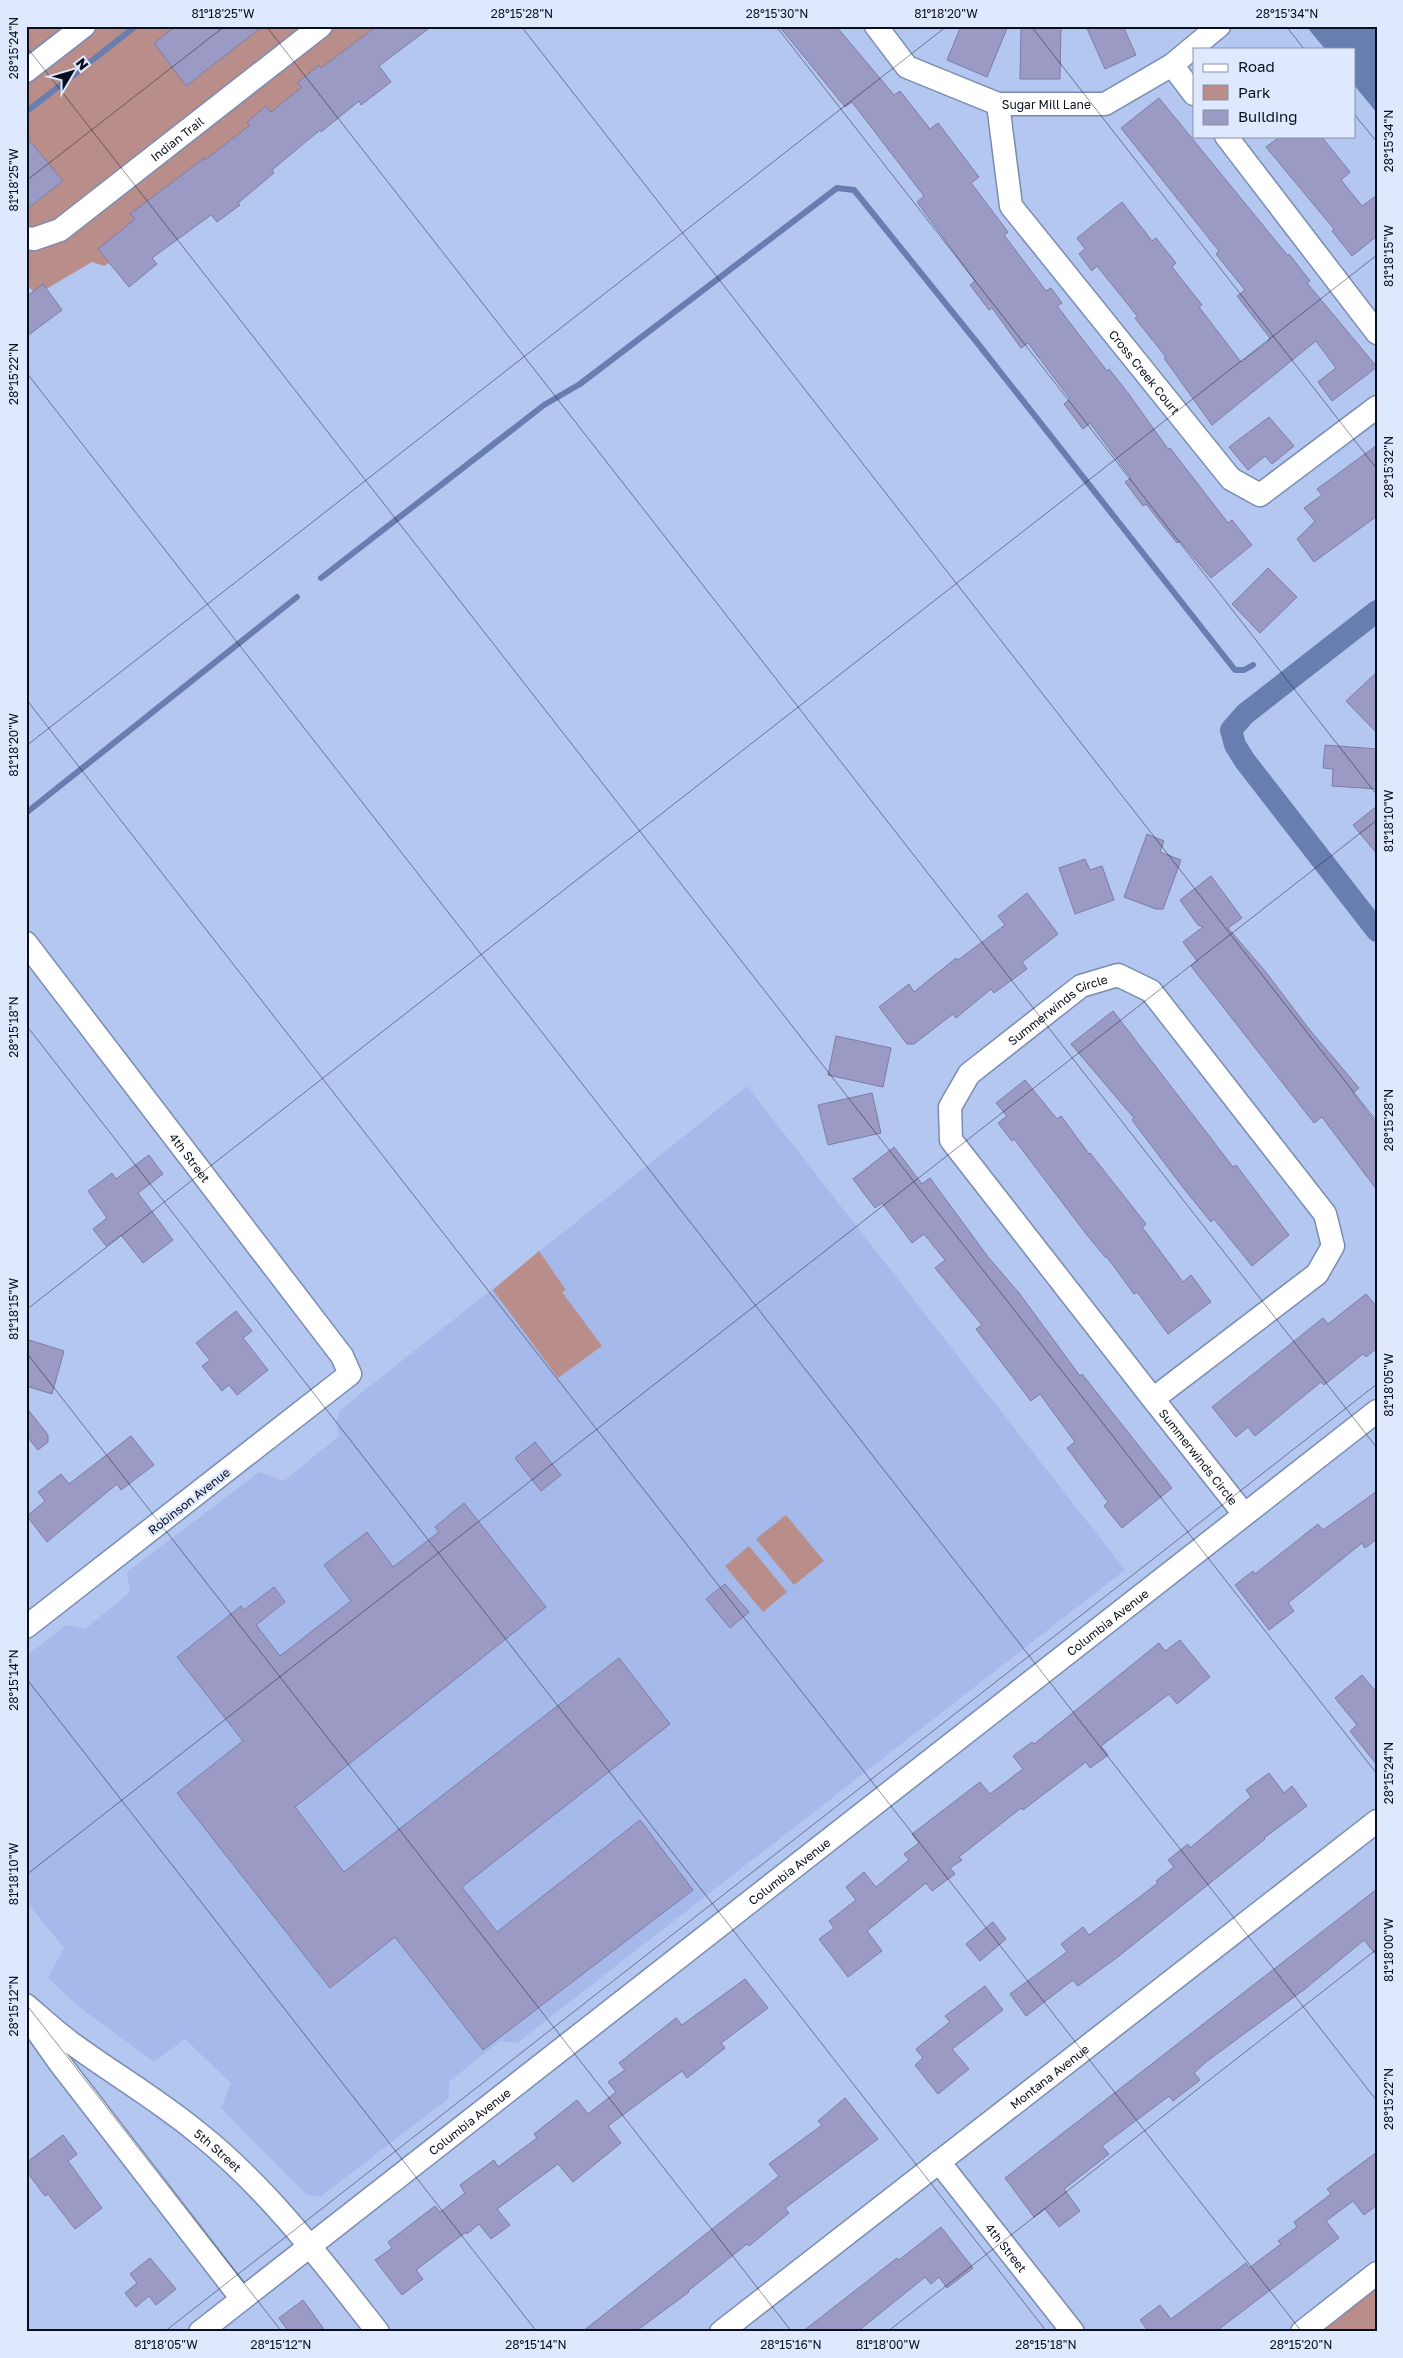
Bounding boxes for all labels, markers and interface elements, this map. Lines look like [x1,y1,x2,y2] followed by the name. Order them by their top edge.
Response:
[191,6,255,21] text: 81°18'25"W
[491,6,553,21] text: 28°15'28"N
[746,6,808,21] text: 28°15'30"N
[914,6,978,21] text: 81°18'20"W
[1256,6,1318,21] text: 28°15'34"N
[6,17,21,79] text: 28°15'24"N
[48,48,98,98] north arrow
[1193,48,1356,138] legend
[73,54,93,73] text: N
[1238,57,1275,75] text: Road
[1238,83,1271,101] text: Park
[1002,97,1091,112] street label: Sugar Mill Lane
[1238,107,1298,125] text: Building
[1381,110,1396,172] text: 28°15'34"N
[147,113,207,164] street label: Indian Trail
[6,148,21,212] text: 81°18'25"W
[1381,225,1396,287] text: 81°18'15"W
[1106,327,1184,418] street label: Cross Creek Court
[6,343,21,405] text: 28°15'22"N
[1381,436,1396,498] text: 28°15'32"N
[6,713,21,777] text: 81°18'20"W
[1381,789,1396,852] text: 81°18'10"W
[1005,971,1109,1048] street label: Summerwinds Circle
[6,996,21,1058] text: 28°15'18"N
[1381,1089,1396,1151] text: 28°15'28"N
[166,1130,214,1185] street label: 4th Street
[6,1278,21,1340] text: 81°18'15"W
[1381,1353,1396,1417] text: 81°18'05"W
[1156,1406,1241,1508] street label: Summerwinds Circle
[145,1464,233,1538] street label: Robinson Avenue
[1063,1585,1151,1659] street label: Columbia Avenue
[6,1649,21,1711] text: 28°15'14"N
[1381,1742,1396,1804] text: 28°15'24"N
[745,1834,833,1908] street label: Columbia Avenue
[6,1842,21,1905] text: 81°18'10"W
[1381,1918,1396,1982] text: 81°18'00"W
[6,1976,21,2036] text: 28°15'12"N
[1007,2041,1092,2112] street label: Montana Avenue
[1381,2068,1396,2130] text: 28°15'22"N
[425,2085,513,2158] street label: Columbia Avenue
[191,2125,245,2175] street label: 5th Street
[983,2220,1030,2275] street label: 4th Street
[134,2337,198,2352] text: 81°18'05"W
[251,2337,311,2352] text: 28°15'12"N
[505,2337,567,2352] text: 28°15'14"N
[760,2337,822,2352] text: 28°15'16"N
[856,2337,920,2352] text: 81°18'00"W
[1015,2337,1077,2352] text: 28°15'18"N
[1270,2337,1332,2352] text: 28°15'20"N

